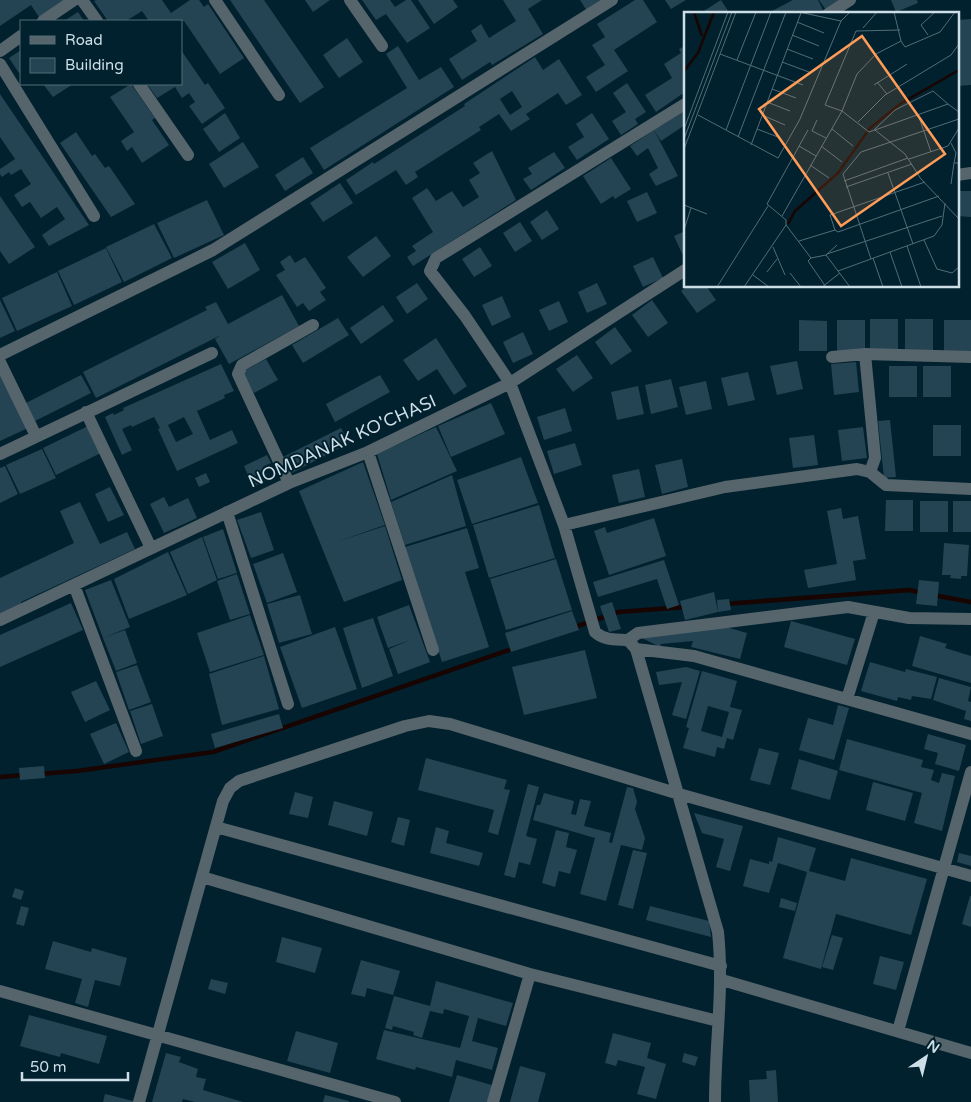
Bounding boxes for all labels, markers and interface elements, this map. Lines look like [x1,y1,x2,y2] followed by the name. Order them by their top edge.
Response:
[684,12,958,288] inset map
[20,20,182,85] legend
[65,31,103,49] text: Road
[65,56,124,74] text: Building
[245,390,439,492] street label: NOMDANAK KO'CHASI
[901,1032,951,1082] north arrow
[924,1037,943,1057] text: N
[22,1050,129,1082] scale bar
[30,1058,67,1076] text: 50 m

